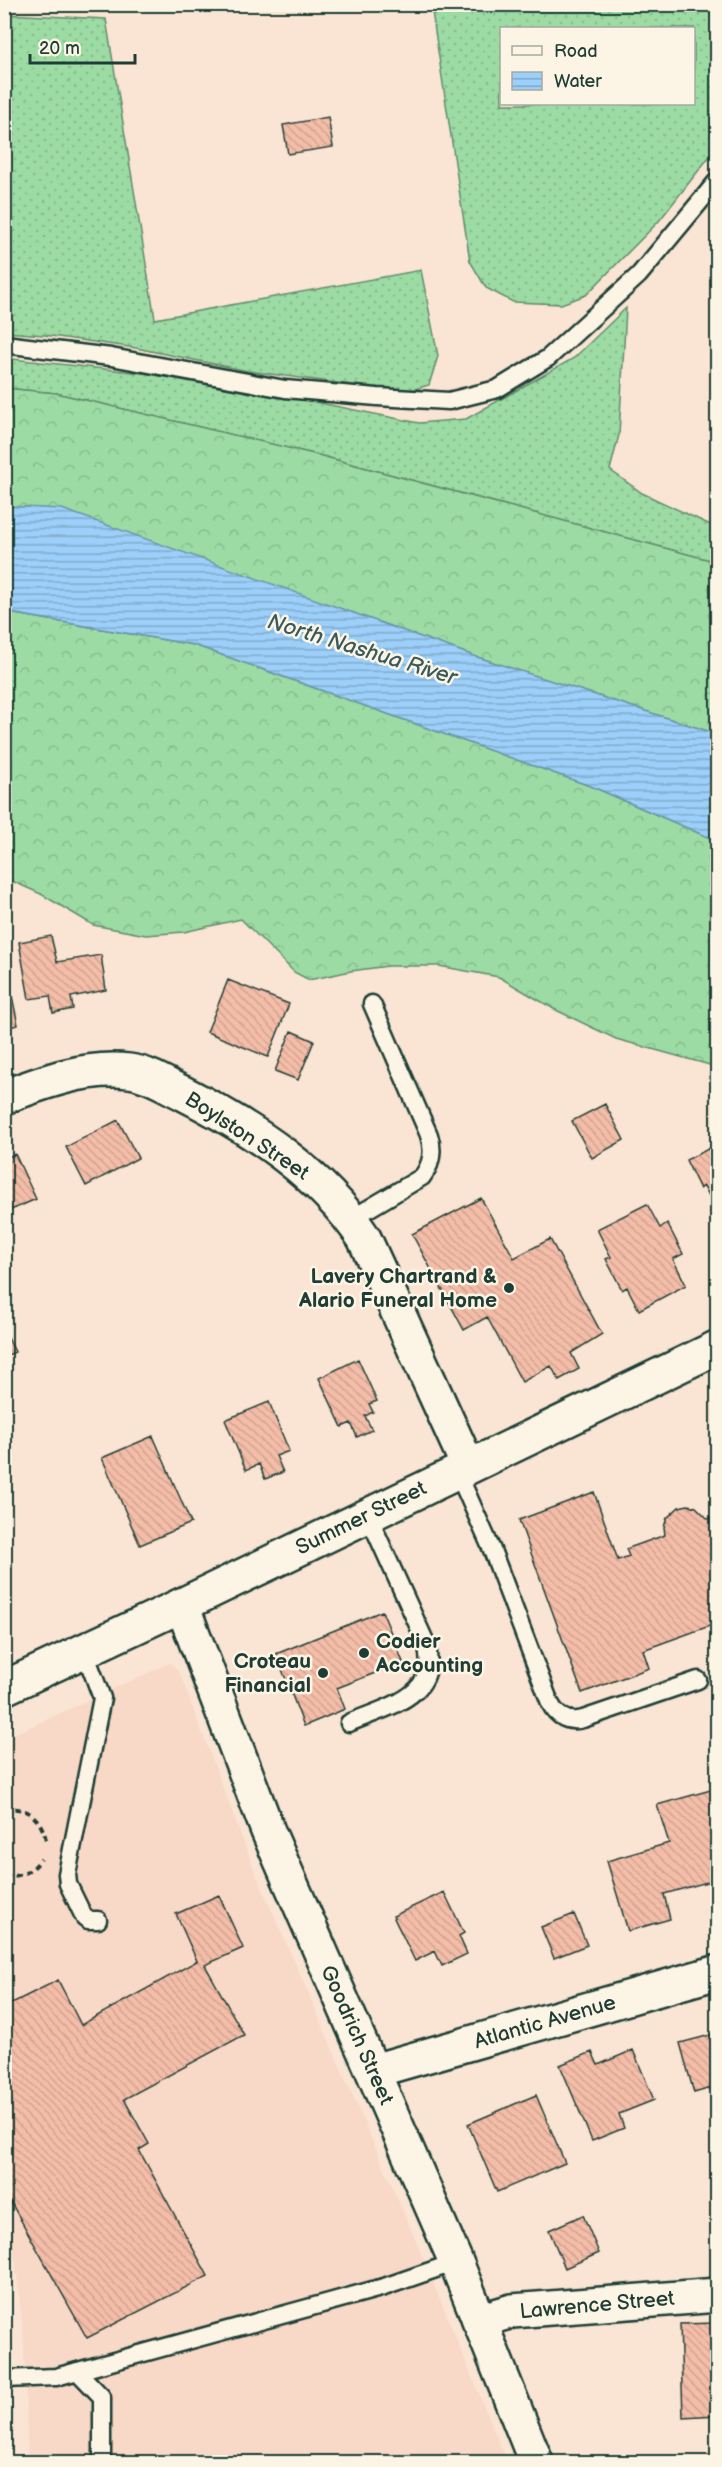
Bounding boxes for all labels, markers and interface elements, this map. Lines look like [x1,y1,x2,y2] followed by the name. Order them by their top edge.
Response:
[30,27,135,65] scale bar
[500,27,695,105] legend
[39,38,80,59] text: 20 m
[554,41,598,62] text: Road
[554,71,602,92] text: Water
[264,608,462,692] water label: North Nashua River
[180,1087,314,1186] street label: Boylston Street
[298,1264,497,1313] place label: Lavery Chartrand & Alario Funeral Home
[502,1281,516,1295] marker: Lavery Chartrand & Alario Funeral Home
[292,1475,431,1560] street label: Summer Street
[375,1629,483,1678] place label: Codier Accounting
[357,1646,371,1660] marker: Codier Accounting
[224,1649,311,1698] place label: Croteau Financial
[316,1666,330,1680] marker: Croteau Financial
[315,1961,399,2109] street label: Goodrich Street
[471,1990,619,2054] street label: Atlantic Avenue
[518,2286,676,2324] street label: Lawrence Street

